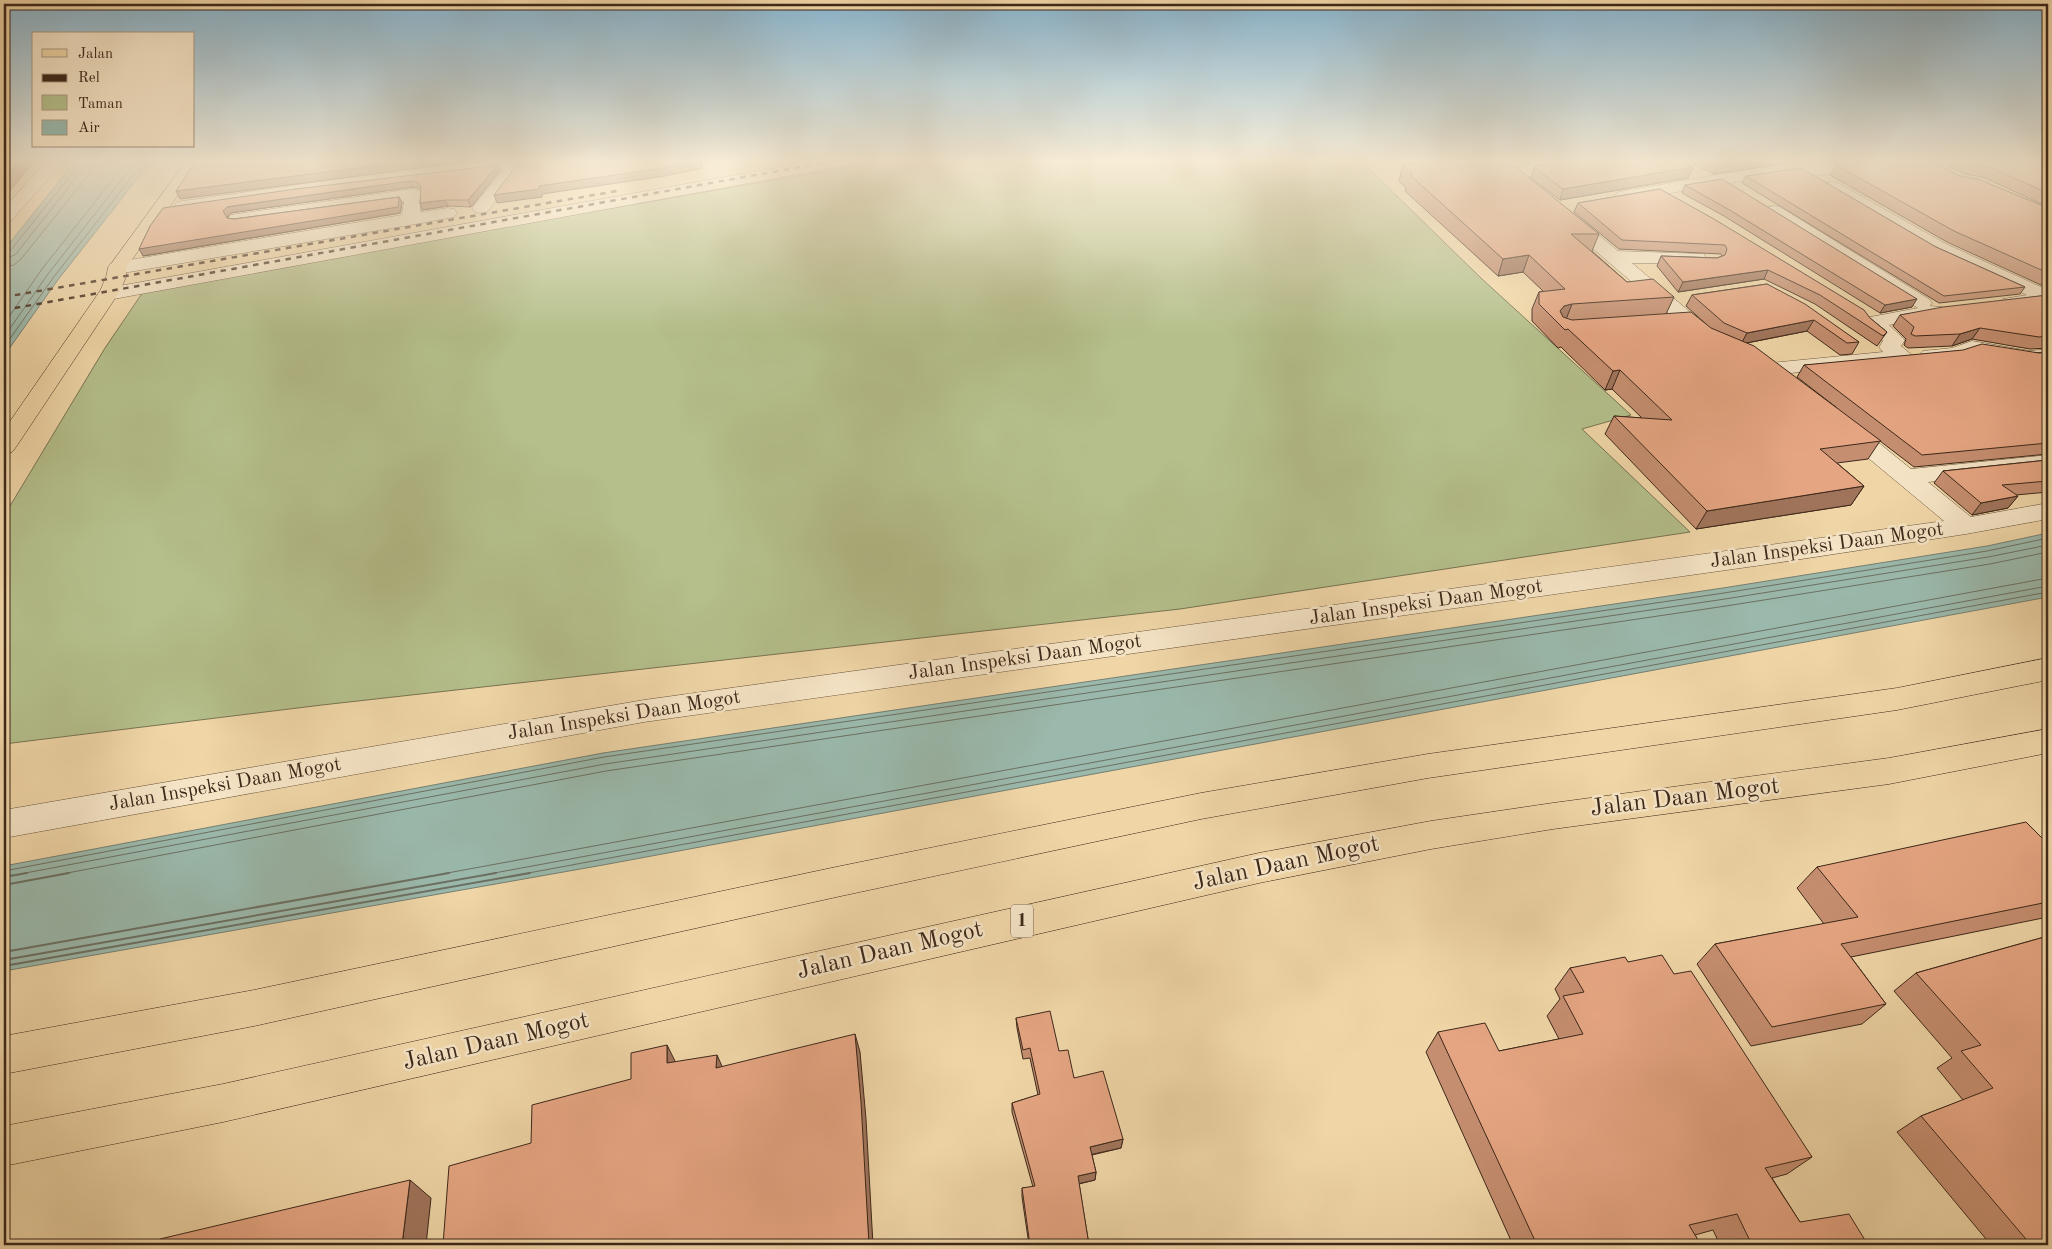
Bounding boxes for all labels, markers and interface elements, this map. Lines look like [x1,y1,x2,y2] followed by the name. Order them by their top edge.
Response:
[32,32,195,148] legend
[78,47,113,62] text: Jalan
[78,71,100,86] text: Rel
[78,97,123,112] text: Taman
[78,121,100,136] text: Air
[1709,520,1945,572] street label: Jalan Inspeksi Daan Mogot
[1308,577,1544,629] street label: Jalan Inspeksi Daan Mogot
[907,632,1143,684] street label: Jalan Inspeksi Daan Mogot
[506,688,742,744] street label: Jalan Inspeksi Daan Mogot
[107,755,343,815] street label: Jalan Inspeksi Daan Mogot
[1589,774,1781,822] street label: Jalan Daan Mogot
[1190,832,1382,896] street label: Jalan Daan Mogot
[1011,904,1033,938] road number: 1
[795,918,985,984] street label: Jalan Daan Mogot
[401,1009,591,1075] street label: Jalan Daan Mogot

